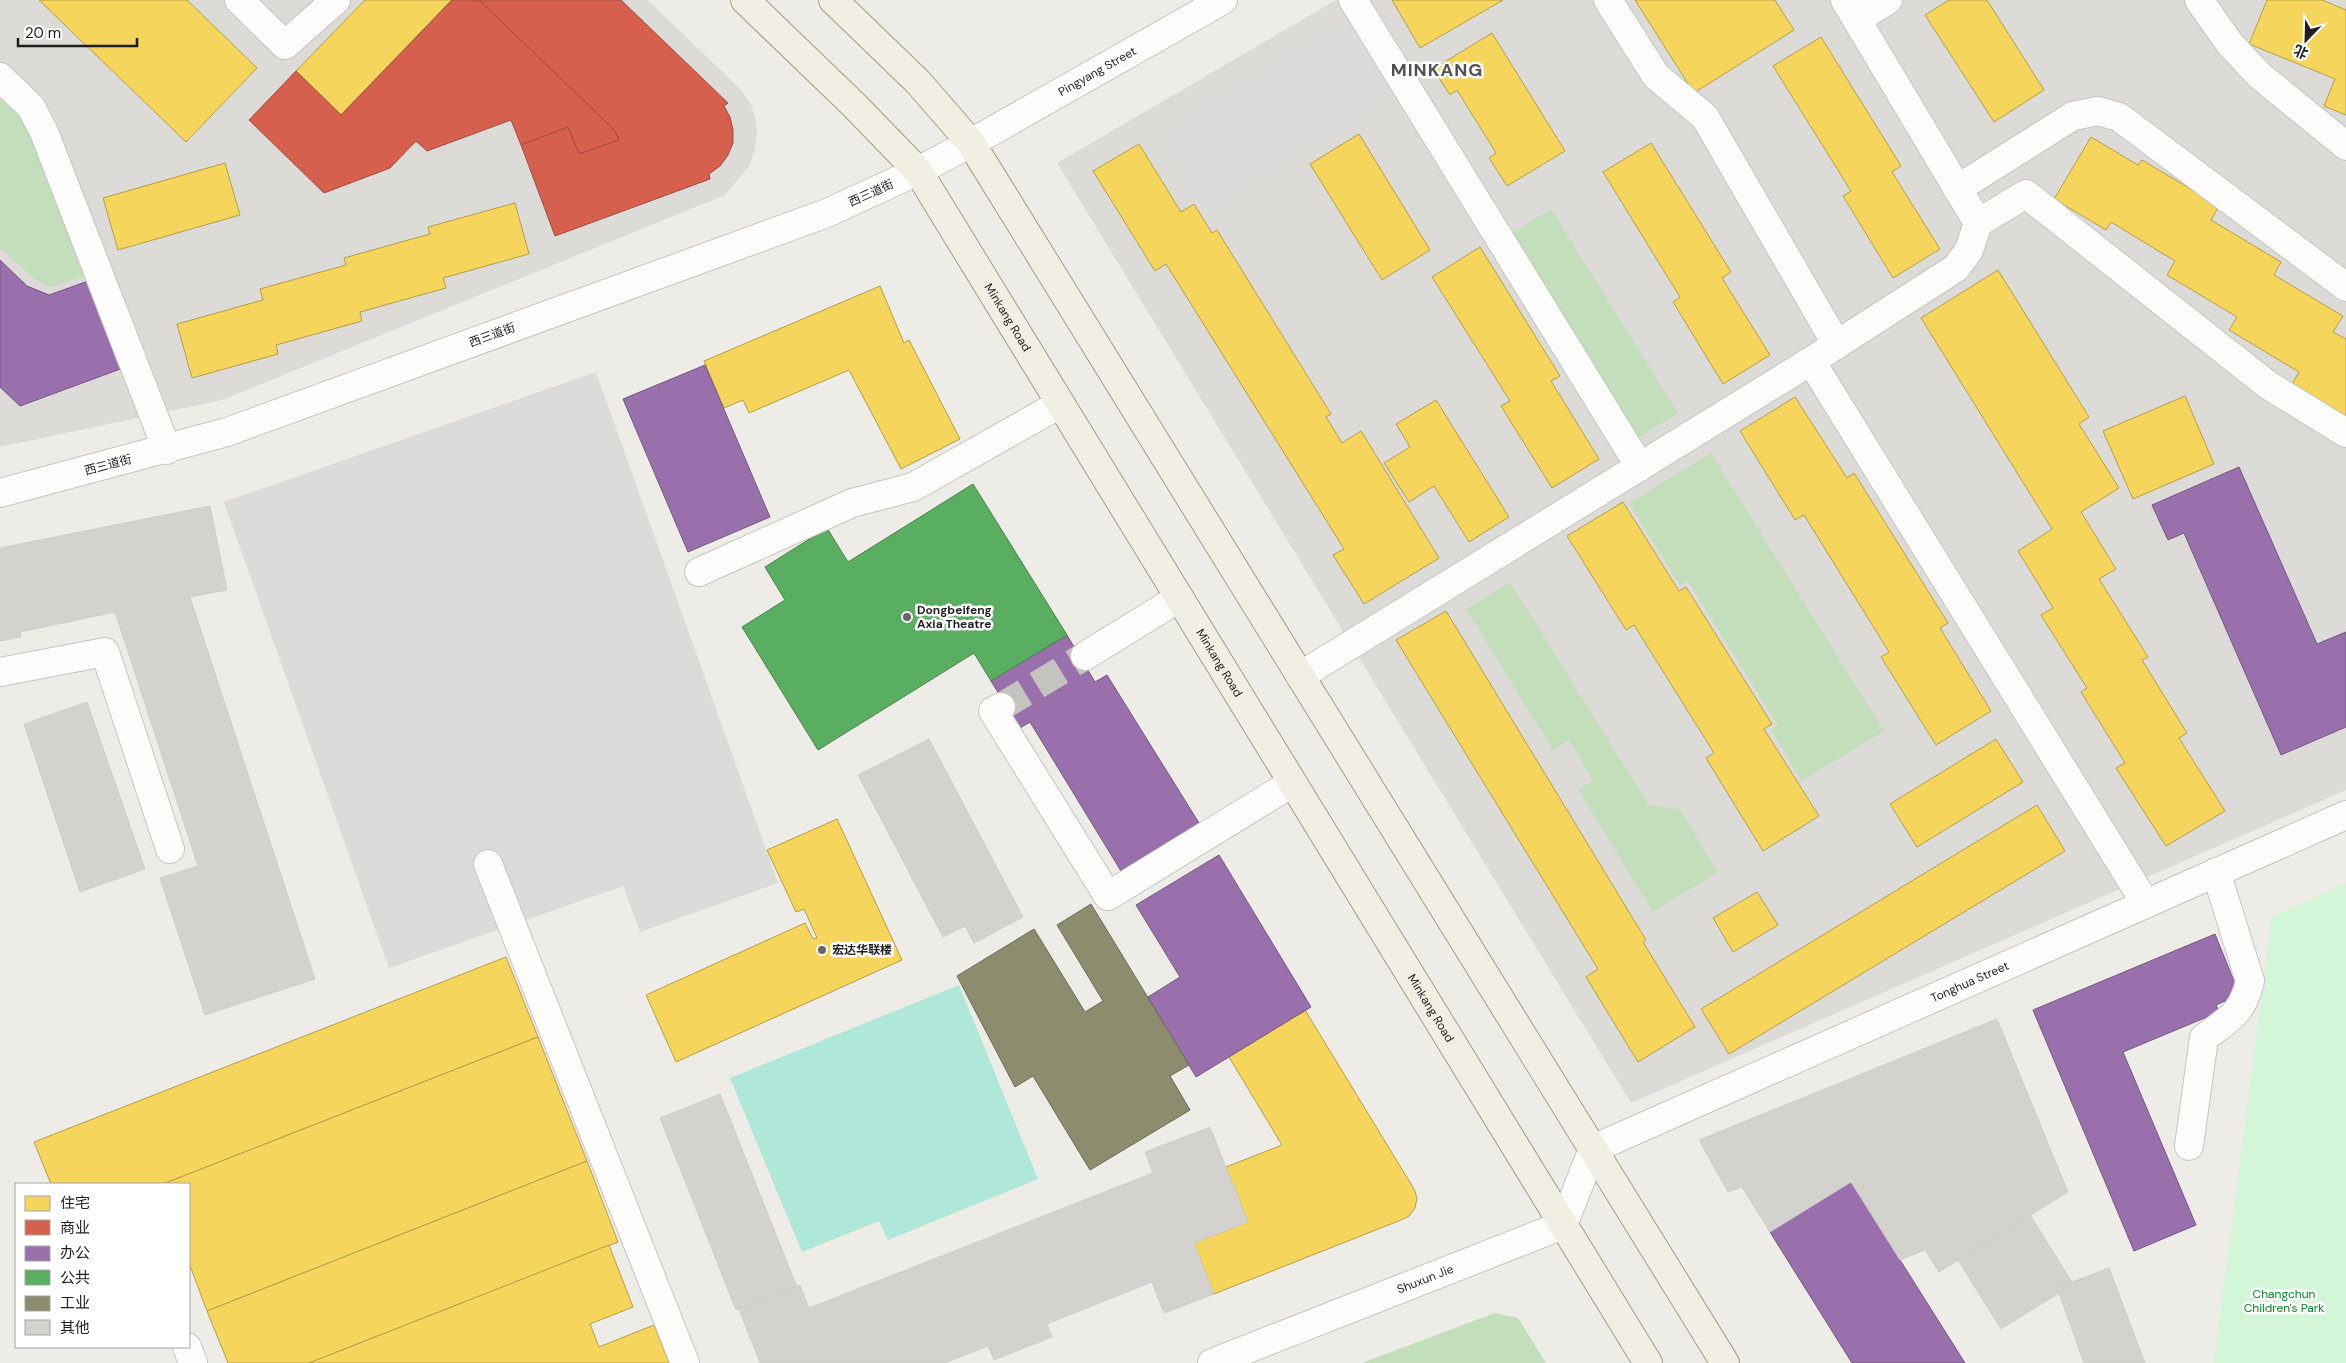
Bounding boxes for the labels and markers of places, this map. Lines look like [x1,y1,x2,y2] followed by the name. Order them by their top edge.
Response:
[917,602,992,632] place label: Dongbeifeng Axia Theatre
[901,611,913,623] marker: Dongbeifeng Axia Theatre
[832,942,892,958] place label: 宏达华联楼
[816,944,828,956] marker: 宏达华联楼

